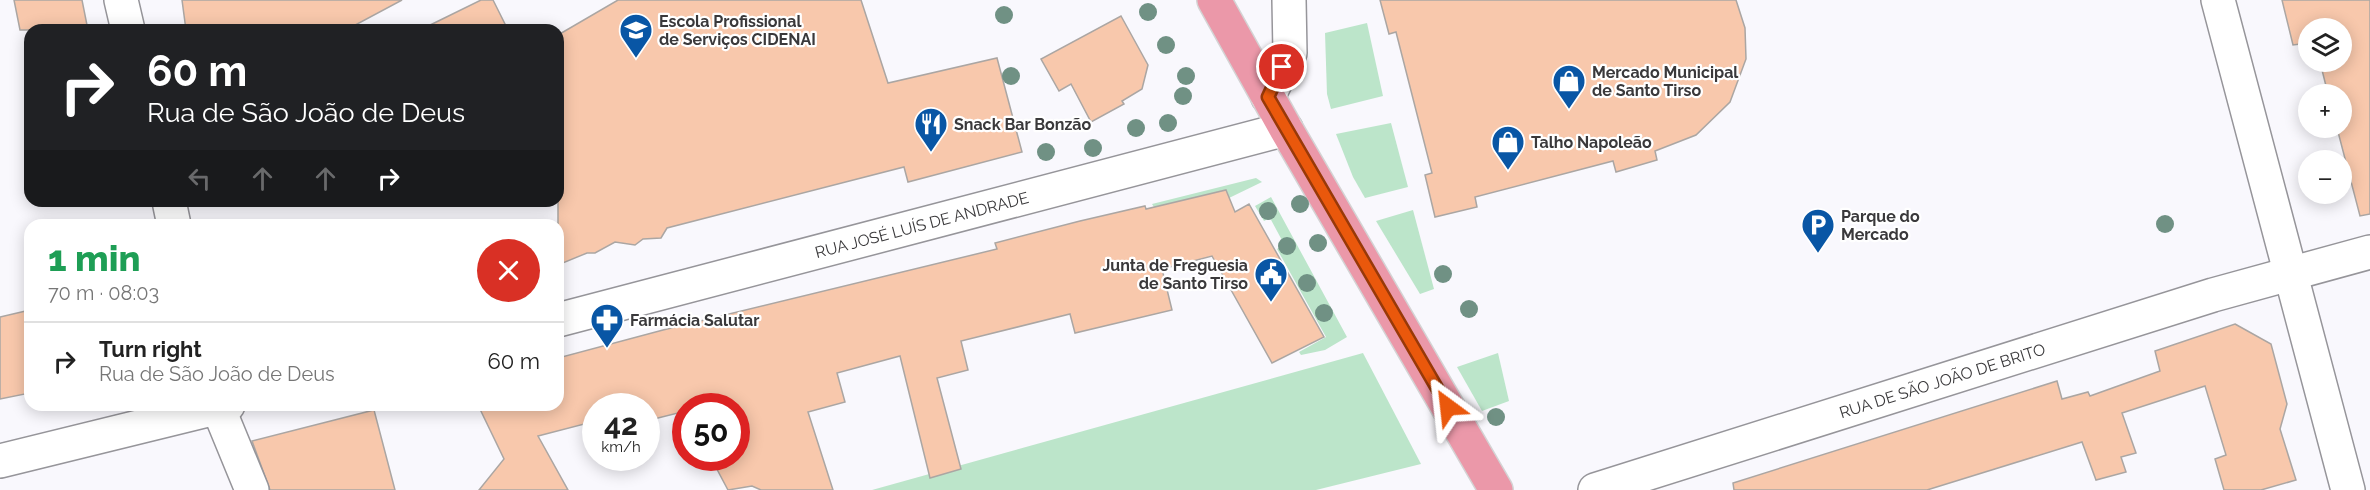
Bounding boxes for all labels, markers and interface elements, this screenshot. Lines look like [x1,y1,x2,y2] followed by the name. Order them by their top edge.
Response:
[618,12,654,59] school or university icon: Escola Profissional de Serviços CIDENAI
[659,12,816,49] place label: Escola Profissional de Serviços CIDENAI
[2298,18,2352,204] map controls
[2298,18,2352,72] button: layers
[1256,41,1307,92] pin
[147,47,247,96] text: 60 m
[48,48,126,126] icon: right
[1265,50,1298,83] icon: arrive
[1551,63,1587,110] shop icon: Mercado Municipal de Santo Tirso
[1592,63,1739,100] place label: Mercado Municipal de Santo Tirso
[2298,84,2352,138] button: +
[147,97,465,128] text: Rua de São João de Deus
[913,106,949,153] restaurant icon: Snack Bar Bonzão
[954,115,1091,134] place label: Snack Bar Bonzão
[1490,124,1526,171] shop icon: Talho Napoleão
[1531,133,1652,152] place label: Talho Napoleão
[2298,150,2352,204] button: −
[183,162,216,195] icon: left
[246,162,279,195] icon: ahead
[309,162,342,195] icon: ahead
[372,162,405,195] icon: right
[813,187,1031,262] street label: RUA JOSÉ LUÍS DE ANDRADE
[1800,207,1836,254] parking icon: Parque do Mercado
[1841,207,1920,244] place label: Parque do Mercado
[48,237,140,279] text: 1 min
[477,239,540,302] button: close
[1103,256,1248,293] place label: Junta de Freguesia de Santo Tirso
[1253,256,1289,303] public building icon: Junta de Freguesia de Santo Tirso
[48,281,159,305] text: 70 m · 08:03
[589,302,625,349] pharmacy icon: Farmácia Salutar
[630,311,759,330] place label: Farmácia Salutar
[99,336,202,362] text: Turn right
[1837,339,2048,422] street label: RUA DE SÃO JOÃO DE BRITO
[48,345,81,378] icon: right
[487,348,540,374] text: 60 m
[99,362,335,386] text: Rua de São João de Deus
[1416,375,1480,439] position arrow
[672,393,750,471] speed limit sign: 50
[604,407,638,442] text: 42
[601,438,641,456] text: km/h

